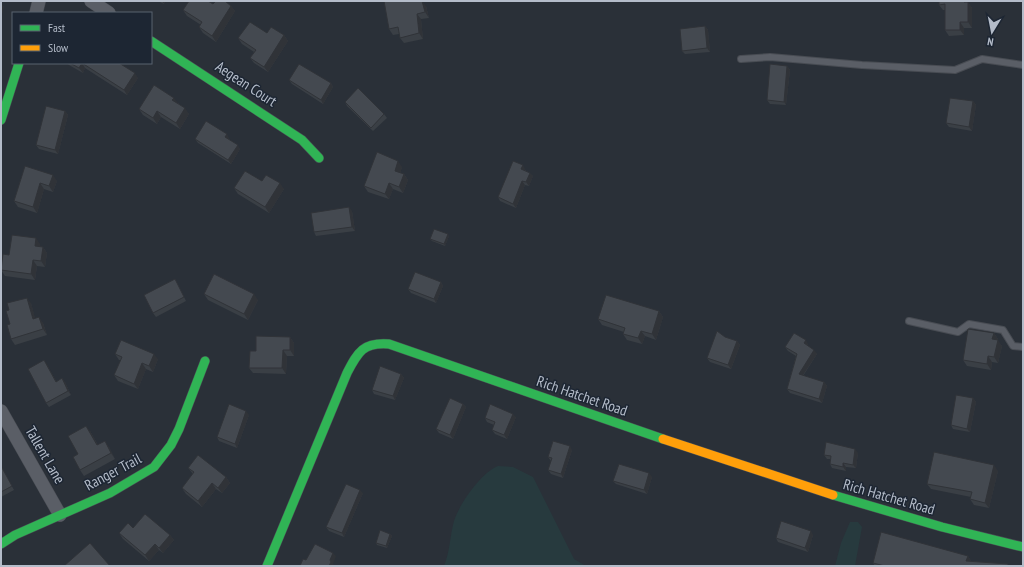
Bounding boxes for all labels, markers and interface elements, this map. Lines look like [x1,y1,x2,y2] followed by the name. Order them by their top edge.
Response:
[12,12,152,64] legend
[972,12,1012,52] north arrow
[48,20,66,35] text: Fast
[986,34,994,49] text: N
[48,40,69,55] text: Slow
[212,57,281,110] street label: Aegean Court
[534,371,630,420] street label: Rich Hatchet Road
[21,423,69,487] street label: Tallent Lane
[81,448,145,494] street label: Ranger Trail
[841,474,937,519] street label: Rich Hatchet Road

